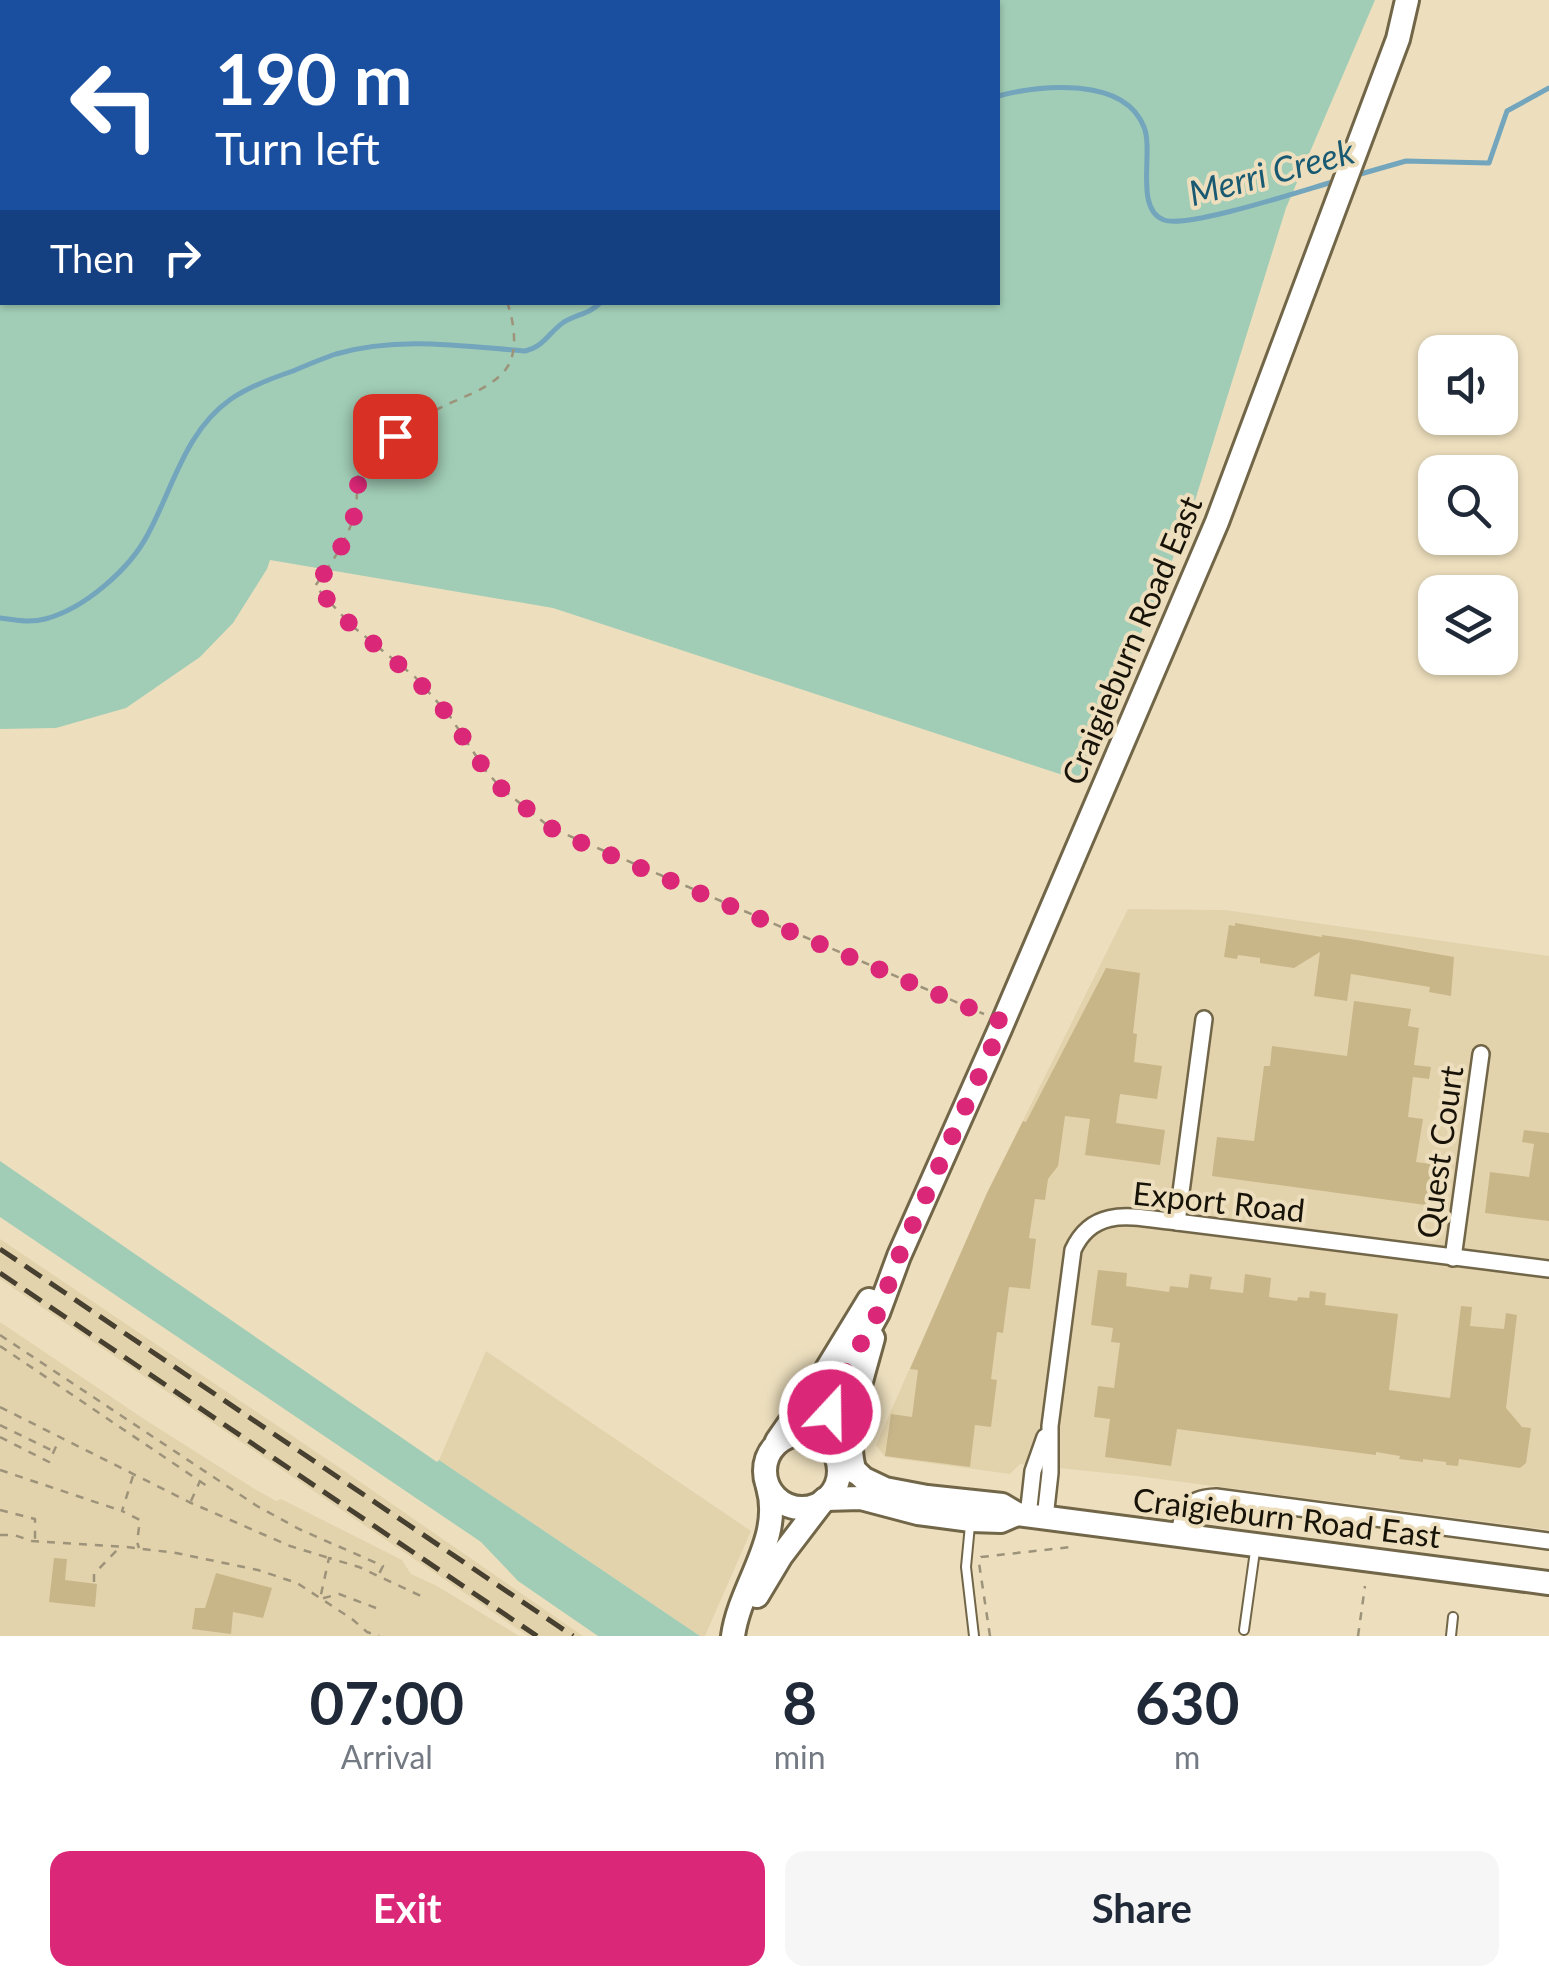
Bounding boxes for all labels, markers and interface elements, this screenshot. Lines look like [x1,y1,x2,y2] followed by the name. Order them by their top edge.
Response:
[215,36,412,120] text: 190 m
[50,40,180,170] icon: left
[215,121,380,175] text: Turn left
[1184,129,1359,213] water label: Merri Creek
[155,230,210,285] icon: right
[50,235,135,281] text: Then
[1418,335,1518,675] map controls
[1418,335,1518,435] button: sound
[353,394,438,479] pin
[368,409,423,464] icon: arrive
[1418,455,1518,555] button: search
[1053,489,1210,790] street label: Craigieburn Road East
[1418,575,1518,675] button: layers
[1408,1063,1470,1241] street label: Quest Court
[1131,1173,1307,1229] street label: Export Road
[778,1360,882,1464] position arrow
[1131,1479,1444,1555] street label: Craigieburn Road East
[310,1666,464,1738] text: 07:00
[782,1666,817,1738] text: 8
[1135,1666,1239,1738] text: 630
[341,1737,433,1776] text: Arrival
[774,1737,826,1776] text: min
[1174,1737,1200,1776] text: m
[50,1851,765,1966] button: Exit
[785,1851,1499,1966] button: Share

